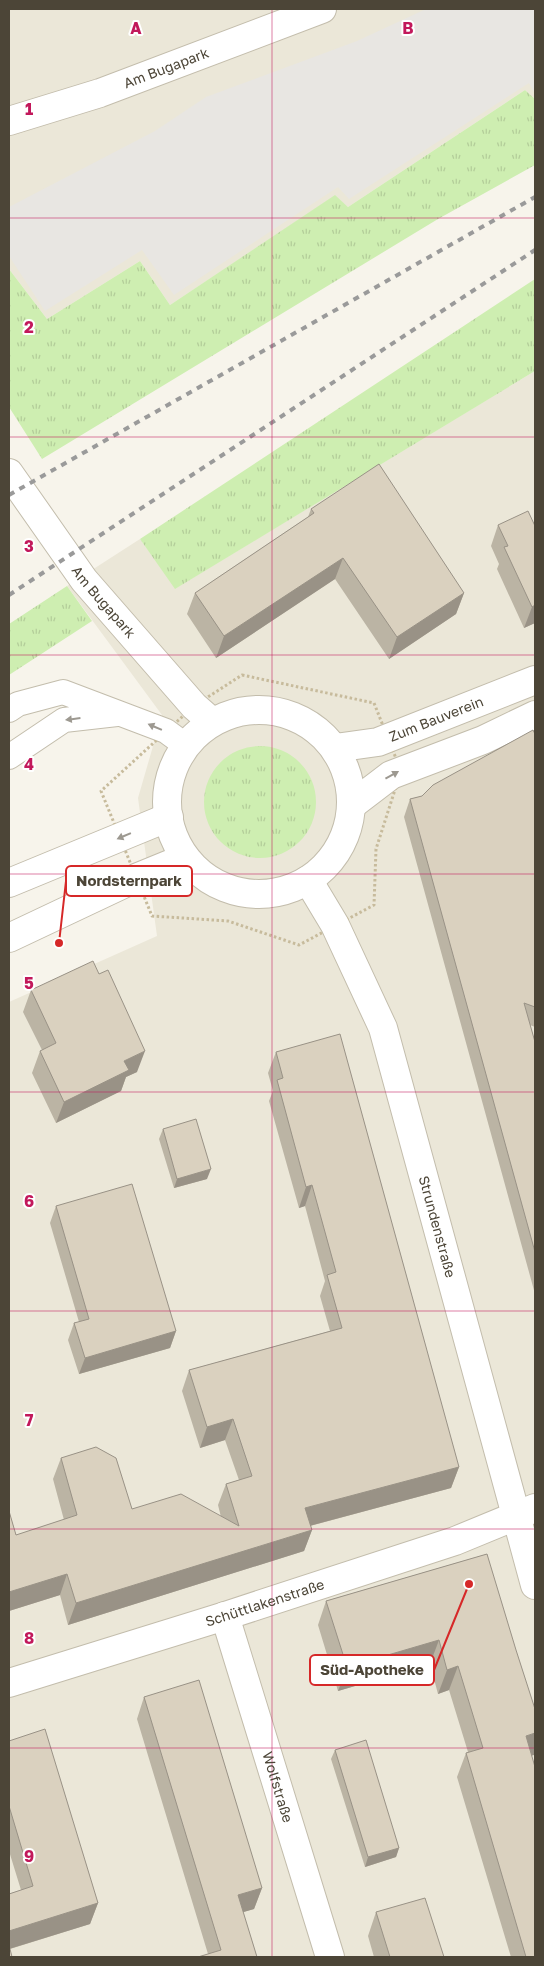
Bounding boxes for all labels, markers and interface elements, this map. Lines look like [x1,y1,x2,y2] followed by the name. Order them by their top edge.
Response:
[130,18,142,38] text: A
[402,18,414,38] text: B
[121,44,211,91] street label: Am Bugapark
[25,99,33,119] text: 1
[24,317,34,337] text: 2
[24,536,34,556] text: 3
[69,562,140,641] street label: Am Bugapark
[386,692,486,745] street label: Zum Bauverein
[65,715,81,723] one-way arrow
[147,723,162,731] one-way arrow
[24,754,34,774] text: 4
[385,771,398,780] one-way arrow
[116,832,131,840] one-way arrow
[66,866,192,896] callout: Nordsternpark
[76,871,182,889] text: Nordsternpark
[24,973,34,993] text: 5
[416,1174,460,1279] street label: Strundenstraße
[24,1191,34,1211] text: 6
[25,1410,34,1430] text: 7
[203,1575,326,1630] street label: Schüttlakenstraße
[24,1628,34,1648] text: 8
[310,1655,434,1685] callout: Süd-Apotheke
[320,1660,424,1678] text: Süd-Apotheke
[259,1749,297,1824] street label: Wolfstraße
[24,1846,34,1866] text: 9

